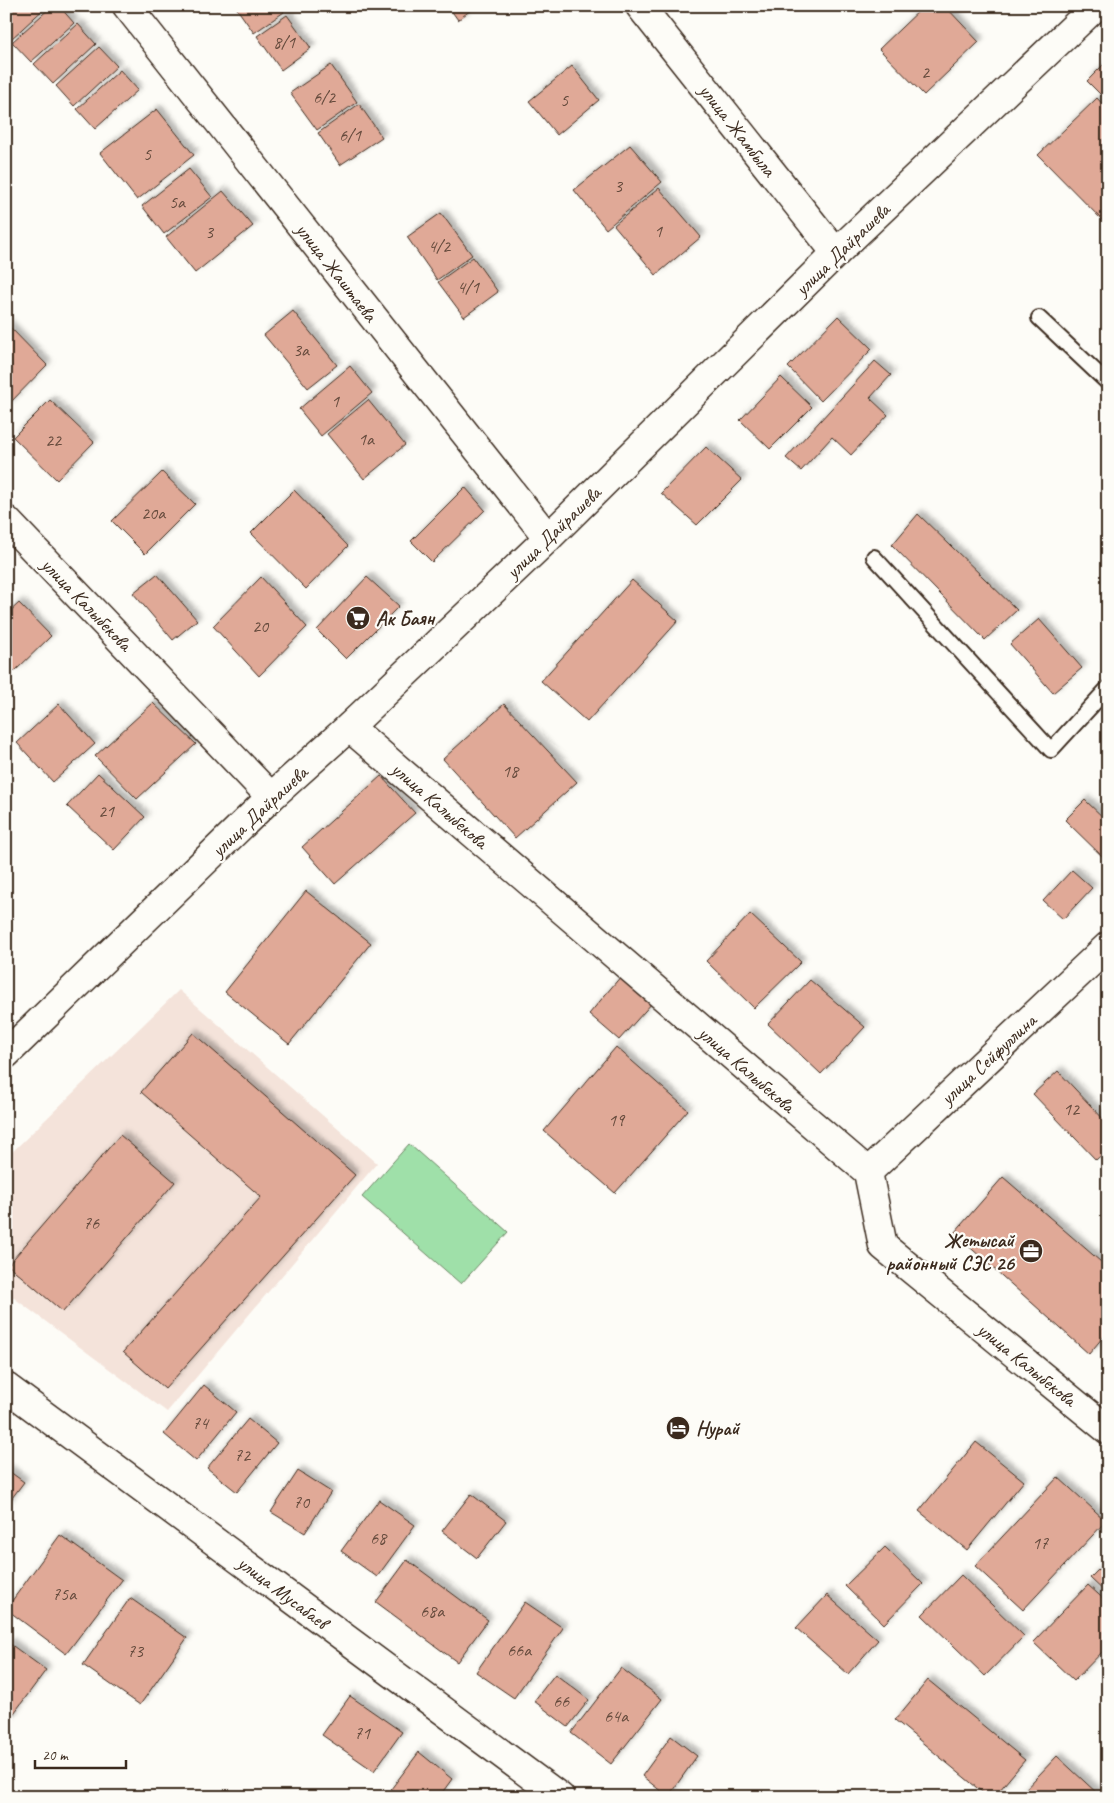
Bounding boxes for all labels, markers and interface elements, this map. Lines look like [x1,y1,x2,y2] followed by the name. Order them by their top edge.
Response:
[273,31,296,53] house number: 8/1
[921,61,931,83] house number: 2
[693,78,782,183] street label: улица Жамбыла
[313,86,337,108] house number: 6/2
[560,89,569,111] house number: 5
[339,124,362,146] house number: 6/1
[143,143,152,165] house number: 5
[614,175,624,197] house number: 3
[169,191,186,213] house number: 5а
[789,197,896,302] street label: улица Дайрашева
[290,217,384,328] street label: улица Жаштаева
[654,220,663,242] house number: 1
[205,221,215,243] house number: 3
[428,235,452,257] house number: 4/2
[457,276,480,298] house number: 4/1
[293,339,310,361] house number: 3а
[331,390,340,412] house number: 1
[358,428,375,450] house number: 1а
[45,429,63,451] house number: 22
[500,480,607,585] street label: улица Дайрашева
[141,502,166,524] house number: 20а
[35,552,139,658] street label: улица Калыбекова
[345,605,371,631] supermarket icon: Ак Баян
[376,606,436,631] place label: Ак Баян
[252,615,270,637] house number: 20
[385,756,495,855] street label: улица Калыбекова
[205,759,314,863] street label: улица Дайрашева
[502,760,520,782] house number: 18
[98,800,115,822] house number: 21
[934,1007,1043,1111] street label: улица Сейфуллина
[692,1020,802,1119] street label: улица Калыбекова
[1063,1098,1081,1120] house number: 12
[608,1109,626,1131] house number: 19
[83,1212,100,1234] house number: 76
[887,1228,1016,1276] place label: Жетысай районный СЭС 26
[1018,1238,1044,1264] office icon: Жетысай районный СЭС 26
[971,1316,1083,1413] street label: улица Калыбекова
[192,1412,210,1434] house number: 74
[665,1415,691,1441] hotel icon: Нурай
[696,1416,741,1441] place label: Нурай
[234,1444,252,1466] house number: 72
[293,1491,311,1513] house number: 70
[370,1527,388,1549] house number: 68
[1032,1532,1049,1554] house number: 17
[232,1550,335,1636] street label: улица Мусабаев
[52,1583,77,1605] house number: 75а
[420,1600,445,1622] house number: 68а
[507,1639,532,1661] house number: 66а
[127,1640,145,1662] house number: 73
[553,1690,570,1712] house number: 66
[604,1705,629,1727] house number: 64а
[354,1722,371,1744] house number: 71
[35,1738,126,1770] scale bar
[42,1746,69,1765] text: 20 m

